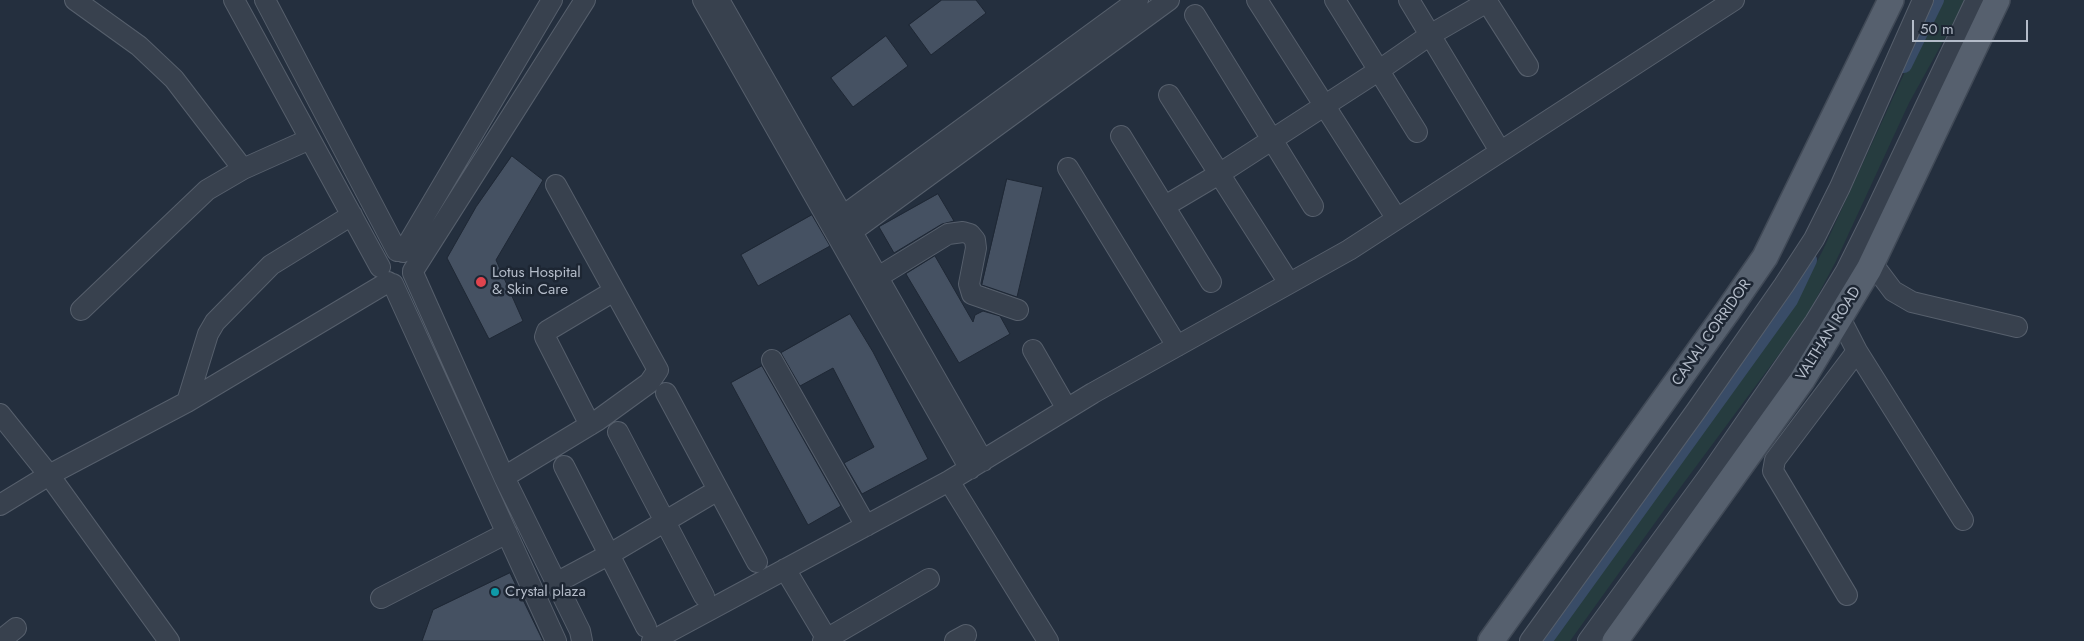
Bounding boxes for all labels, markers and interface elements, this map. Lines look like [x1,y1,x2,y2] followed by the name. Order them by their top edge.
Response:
[1914,10,2030,42] scale bar
[1920,18,1954,40] text: 50 m
[492,264,581,299] place label: Lotus Hospital & Skin Care
[474,275,488,289] marker: Lotus Hospital & Skin Care
[1669,276,1755,390] street label: CANAL CORRIDOR
[1793,284,1865,384] street label: VALTHAN ROAD
[505,583,586,601] place label: Crystal plaza
[489,586,501,598] marker: Crystal plaza

